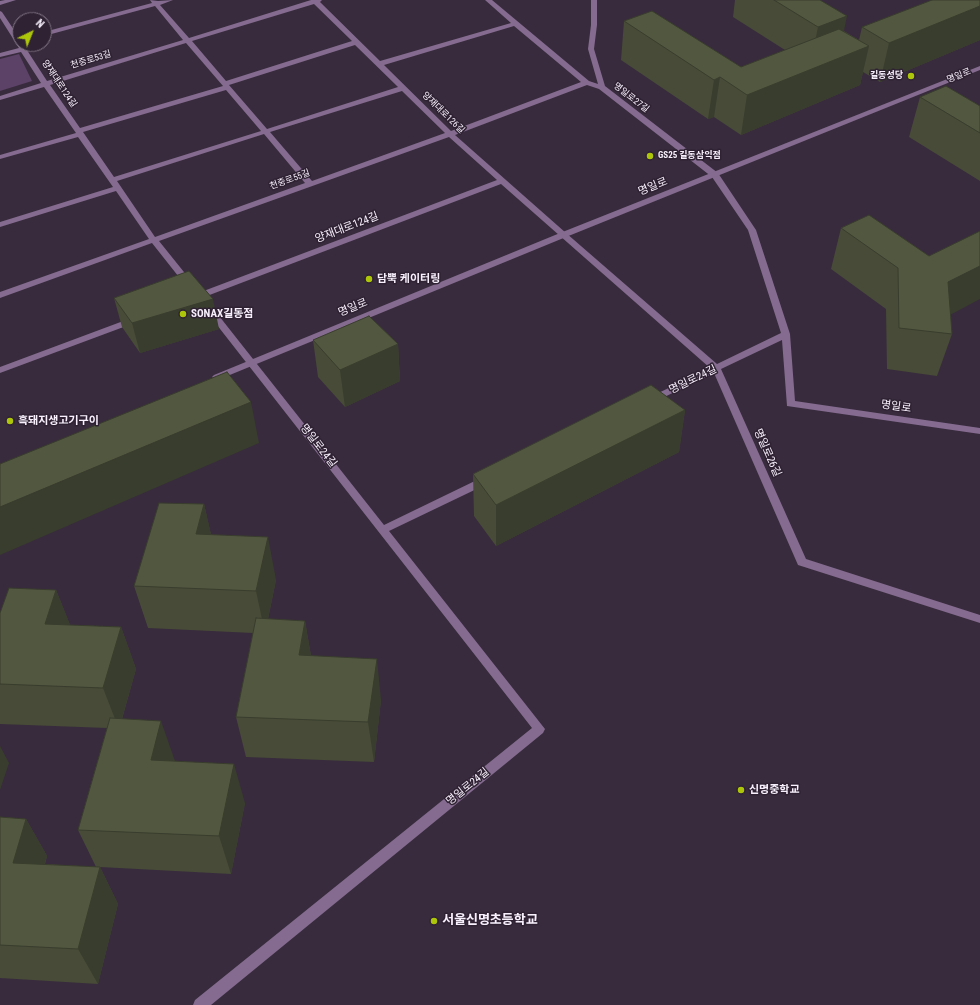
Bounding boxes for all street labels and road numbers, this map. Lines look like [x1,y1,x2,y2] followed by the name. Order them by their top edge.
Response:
[69,49,113,71] street label: 천중로53길
[39,58,79,110] street label: 양재대로124길
[945,66,973,86] street label: 명일로
[611,81,651,115] street label: 명일로27길
[420,90,466,136] street label: 양재대로126길
[268,168,312,192] street label: 천중로55길
[636,175,670,199] street label: 명일로
[313,210,381,246] street label: 양재대로124길
[336,296,370,320] street label: 명일로
[667,363,719,397] street label: 명일로24길
[880,398,912,416] street label: 명일로
[297,422,339,470] street label: 명일로24길
[751,427,783,479] street label: 명일로26길
[444,766,492,808] street label: 명일로24길

